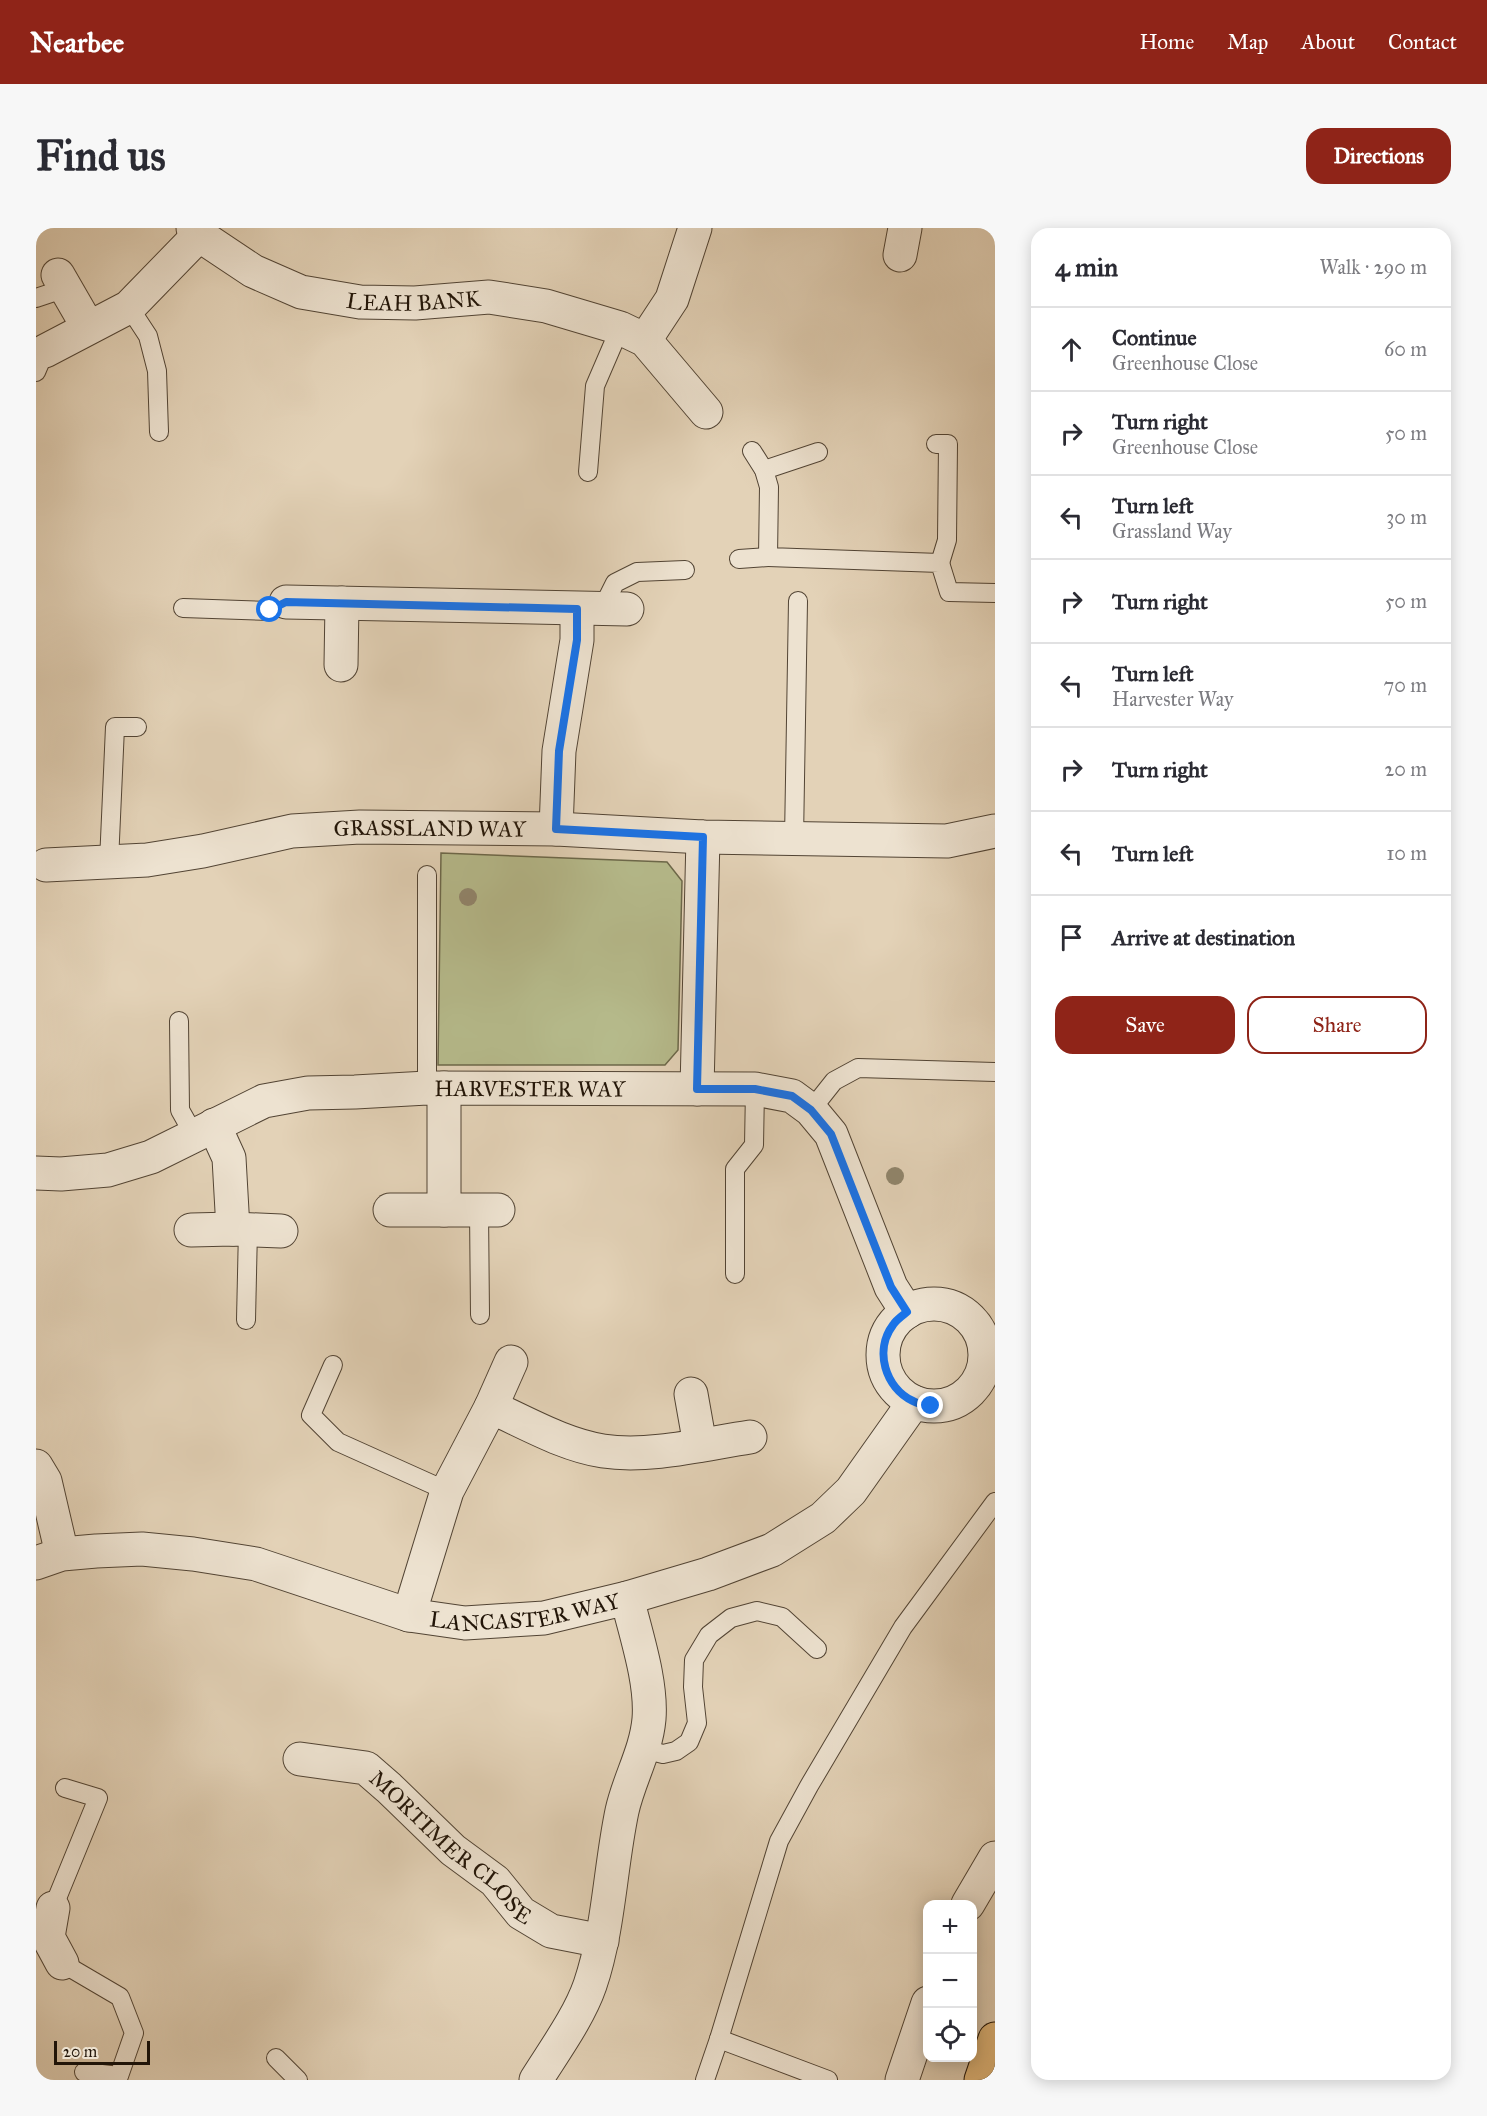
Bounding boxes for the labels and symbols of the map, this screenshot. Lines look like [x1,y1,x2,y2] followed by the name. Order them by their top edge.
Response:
[344,285,483,317] street label: LEAH BANK
[256,596,282,622] route start
[333,814,527,843] street label: GRASSLAND WAY
[434,1075,627,1103] street label: HARVESTER WAY
[917,1392,943,1418] route end
[428,1587,623,1637] street label: LANCASTER WAY
[364,1764,537,1930] street label: MORTIMER CLOSE
[54,2038,150,2066] scale bar

